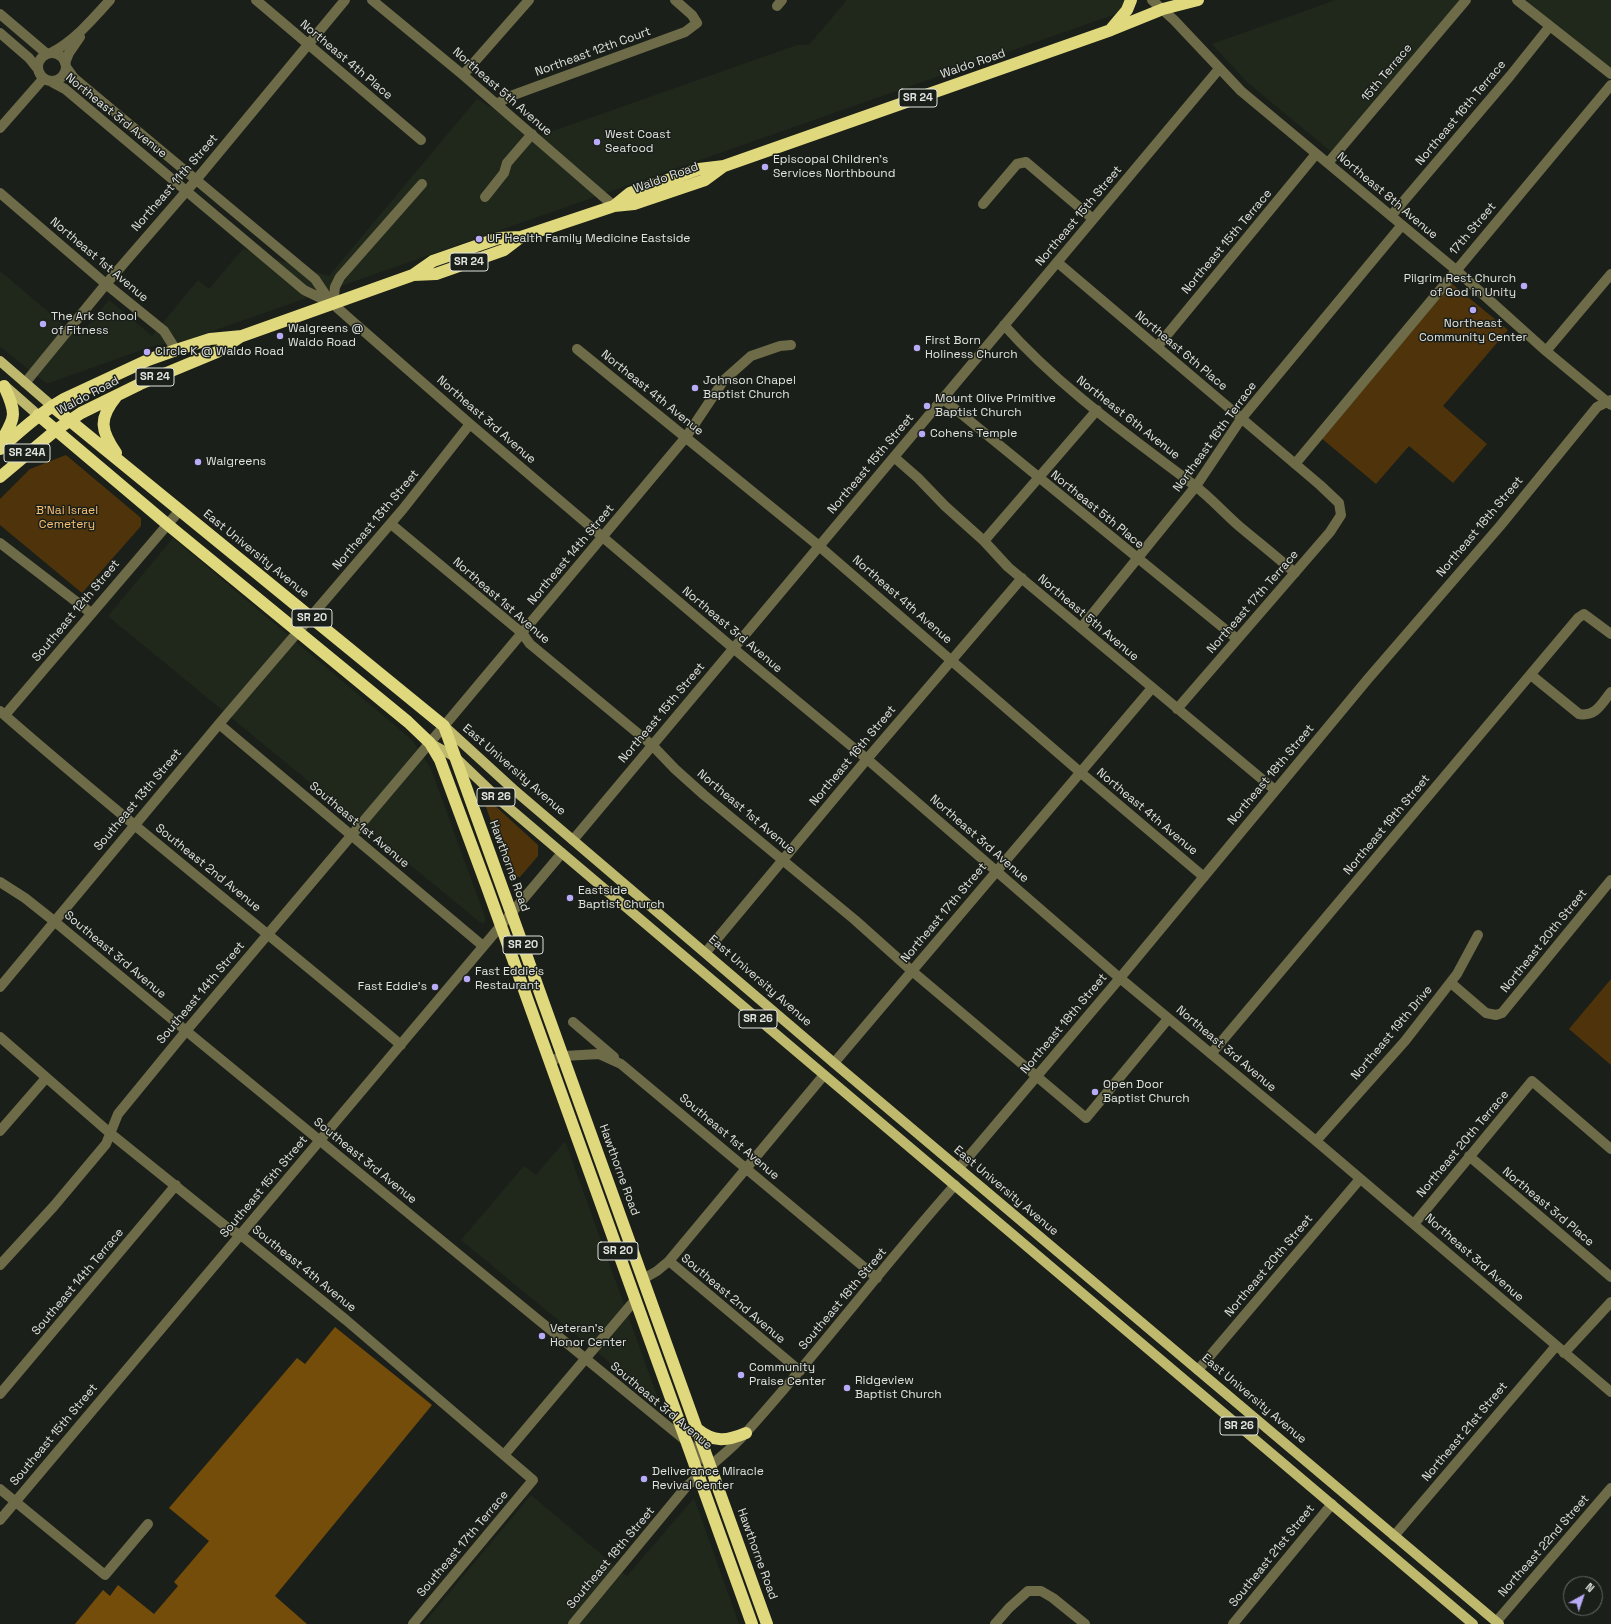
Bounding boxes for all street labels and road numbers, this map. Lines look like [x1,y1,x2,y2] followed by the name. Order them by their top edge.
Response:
[297,17,395,103] street label: Northeast 4th Place
[533,24,653,80] street label: Northeast 12th Court
[1359,41,1415,105] street label: 15th Terrace
[449,45,555,139] street label: Northeast 5th Avenue
[939,46,1007,82] street label: Waldo Road
[1413,58,1509,168] street label: Northeast 16th Terrace
[62,71,170,161] street label: Northeast 3rd Avenue
[899,89,937,107] road number: SR 24
[129,131,221,235] street label: Northeast 11th Street
[1334,150,1440,242] street label: Northeast 8th Avenue
[632,160,700,196] street label: Waldo Road
[1033,163,1125,269] street label: Northeast 15th Street
[1179,187,1275,297] street label: Northeast 15th Terrace
[1447,200,1499,258] street label: 17th Street
[47,215,151,305] street label: Northeast 1st Avenue
[450,253,488,271] road number: SR 24
[1132,308,1230,394] street label: Northeast 6th Place
[598,347,706,439] street label: Northeast 4th Avenue
[136,368,174,386] road number: SR 24
[434,373,538,467] street label: Northeast 3rd Avenue
[1073,373,1183,463] street label: Northeast 6th Avenue
[55,374,121,418] street label: Waldo Road
[1170,379,1260,495] street label: Northeast 16th Terrace
[825,411,917,517] street label: Northeast 15th Street
[4,444,50,462] road number: SR 24A
[330,467,422,573] street label: Northeast 13th Street
[1047,468,1147,552] street label: Northeast 5th Place
[1434,474,1526,580] street label: Northeast 18th Street
[525,502,617,608] street label: Northeast 14th Street
[200,507,312,601] street label: East University Avenue
[1204,547,1302,657] street label: Northeast 17th Terrace
[849,553,955,647] street label: Northeast 4th Avenue
[450,555,552,647] street label: Northeast 1st Avenue
[29,557,123,665] street label: Southeast 12th Street
[1035,572,1141,664] street label: Northeast 5th Avenue
[679,584,785,676] street label: Northeast 3rd Avenue
[292,609,332,627] road number: SR 20
[616,660,708,766] street label: Northeast 15th Street
[807,703,899,809] street label: Northeast 16th Street
[459,721,569,819] street label: East University Avenue
[1225,722,1317,828] street label: Northeast 18th Street
[91,746,185,854] street label: Southeast 13th Street
[1094,766,1200,858] street label: Northeast 4th Avenue
[694,767,798,857] street label: Northeast 1st Avenue
[1341,772,1433,878] street label: Northeast 19th Street
[306,779,412,871] street label: Southeast 1st Avenue
[477,788,515,806] road number: SR 26
[927,792,1031,886] street label: Northeast 3rd Avenue
[486,818,532,914] street label: Hawthorne Road
[152,821,264,915] street label: Southeast 2nd Avenue
[898,860,990,966] street label: Northeast 17th Street
[1498,886,1590,996] street label: Northeast 20th Street
[61,908,169,1002] street label: Southeast 3rd Avenue
[705,932,815,1030] street label: East University Avenue
[503,936,543,954] road number: SR 20
[154,939,248,1047] street label: Southeast 14th Street
[1018,971,1110,1077] street label: Northeast 18th Street
[1348,983,1436,1083] street label: Northeast 19th Drive
[1173,1003,1279,1095] street label: Northeast 3rd Avenue
[739,1010,777,1028] road number: SR 26
[1414,1088,1512,1200] street label: Northeast 20th Terrace
[676,1091,782,1183] street label: Southeast 1st Avenue
[311,1115,419,1207] street label: Southeast 3rd Avenue
[596,1122,642,1218] street label: Hawthorne Road
[217,1133,311,1241] street label: Southeast 15th Street
[951,1143,1061,1239] street label: East University Avenue
[1499,1165,1597,1249] street label: Northeast 3rd Place
[1422,1211,1526,1305] street label: Northeast 3rd Avenue
[1222,1212,1316,1320] street label: Northeast 20th Street
[249,1223,359,1315] street label: Southeast 4th Avenue
[29,1226,127,1338] street label: Southeast 14th Terrace
[598,1242,638,1260] road number: SR 20
[796,1245,890,1353] street label: Southeast 18th Street
[678,1251,788,1347] street label: Southeast 2nd Avenue
[1199,1351,1309,1447] street label: East University Avenue
[607,1359,715,1453] street label: Southeast 3rd Avenue
[1419,1379,1511,1485] street label: Northeast 21st Street
[7,1381,101,1489] street label: Southeast 15th Street
[1220,1417,1258,1435] road number: SR 26
[414,1488,512,1600] street label: Southeast 17th Terrace
[1496,1492,1592,1600] street label: Northeast 22nd Street
[1226,1502,1318,1610] street label: Southeast 21st Street
[564,1504,658,1612] street label: Southeast 18th Street
[734,1506,780,1602] street label: Hawthorne Road

